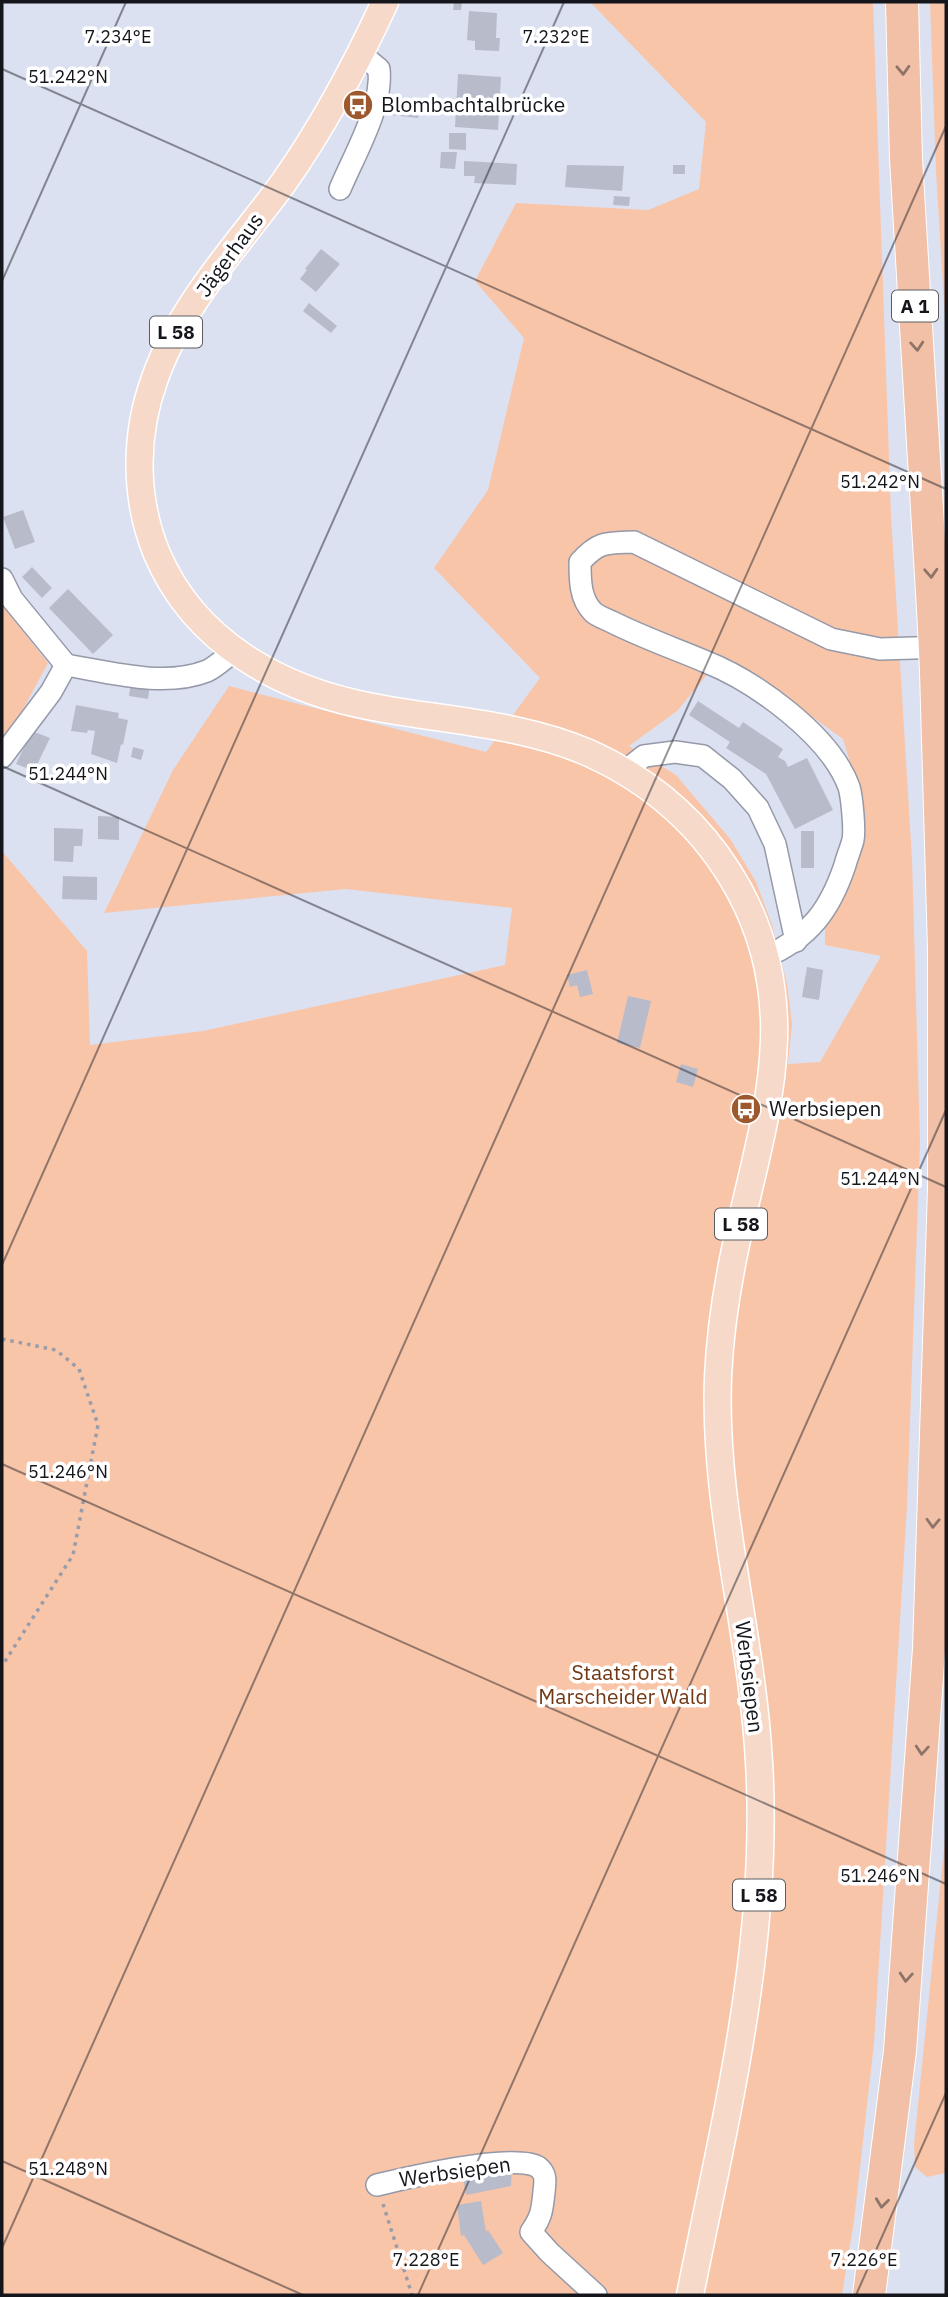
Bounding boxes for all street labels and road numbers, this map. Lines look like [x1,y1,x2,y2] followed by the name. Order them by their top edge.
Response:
[189,207,269,302] street label: Jägerhaus
[892,290,938,322] road number: A 1
[150,316,202,348] road number: L 58
[715,1208,767,1240] road number: L 58
[729,1619,771,1734] street label: Werbsiepen
[733,1880,785,1910] road number: L 58
[397,2149,512,2193] street label: Werbsiepen

